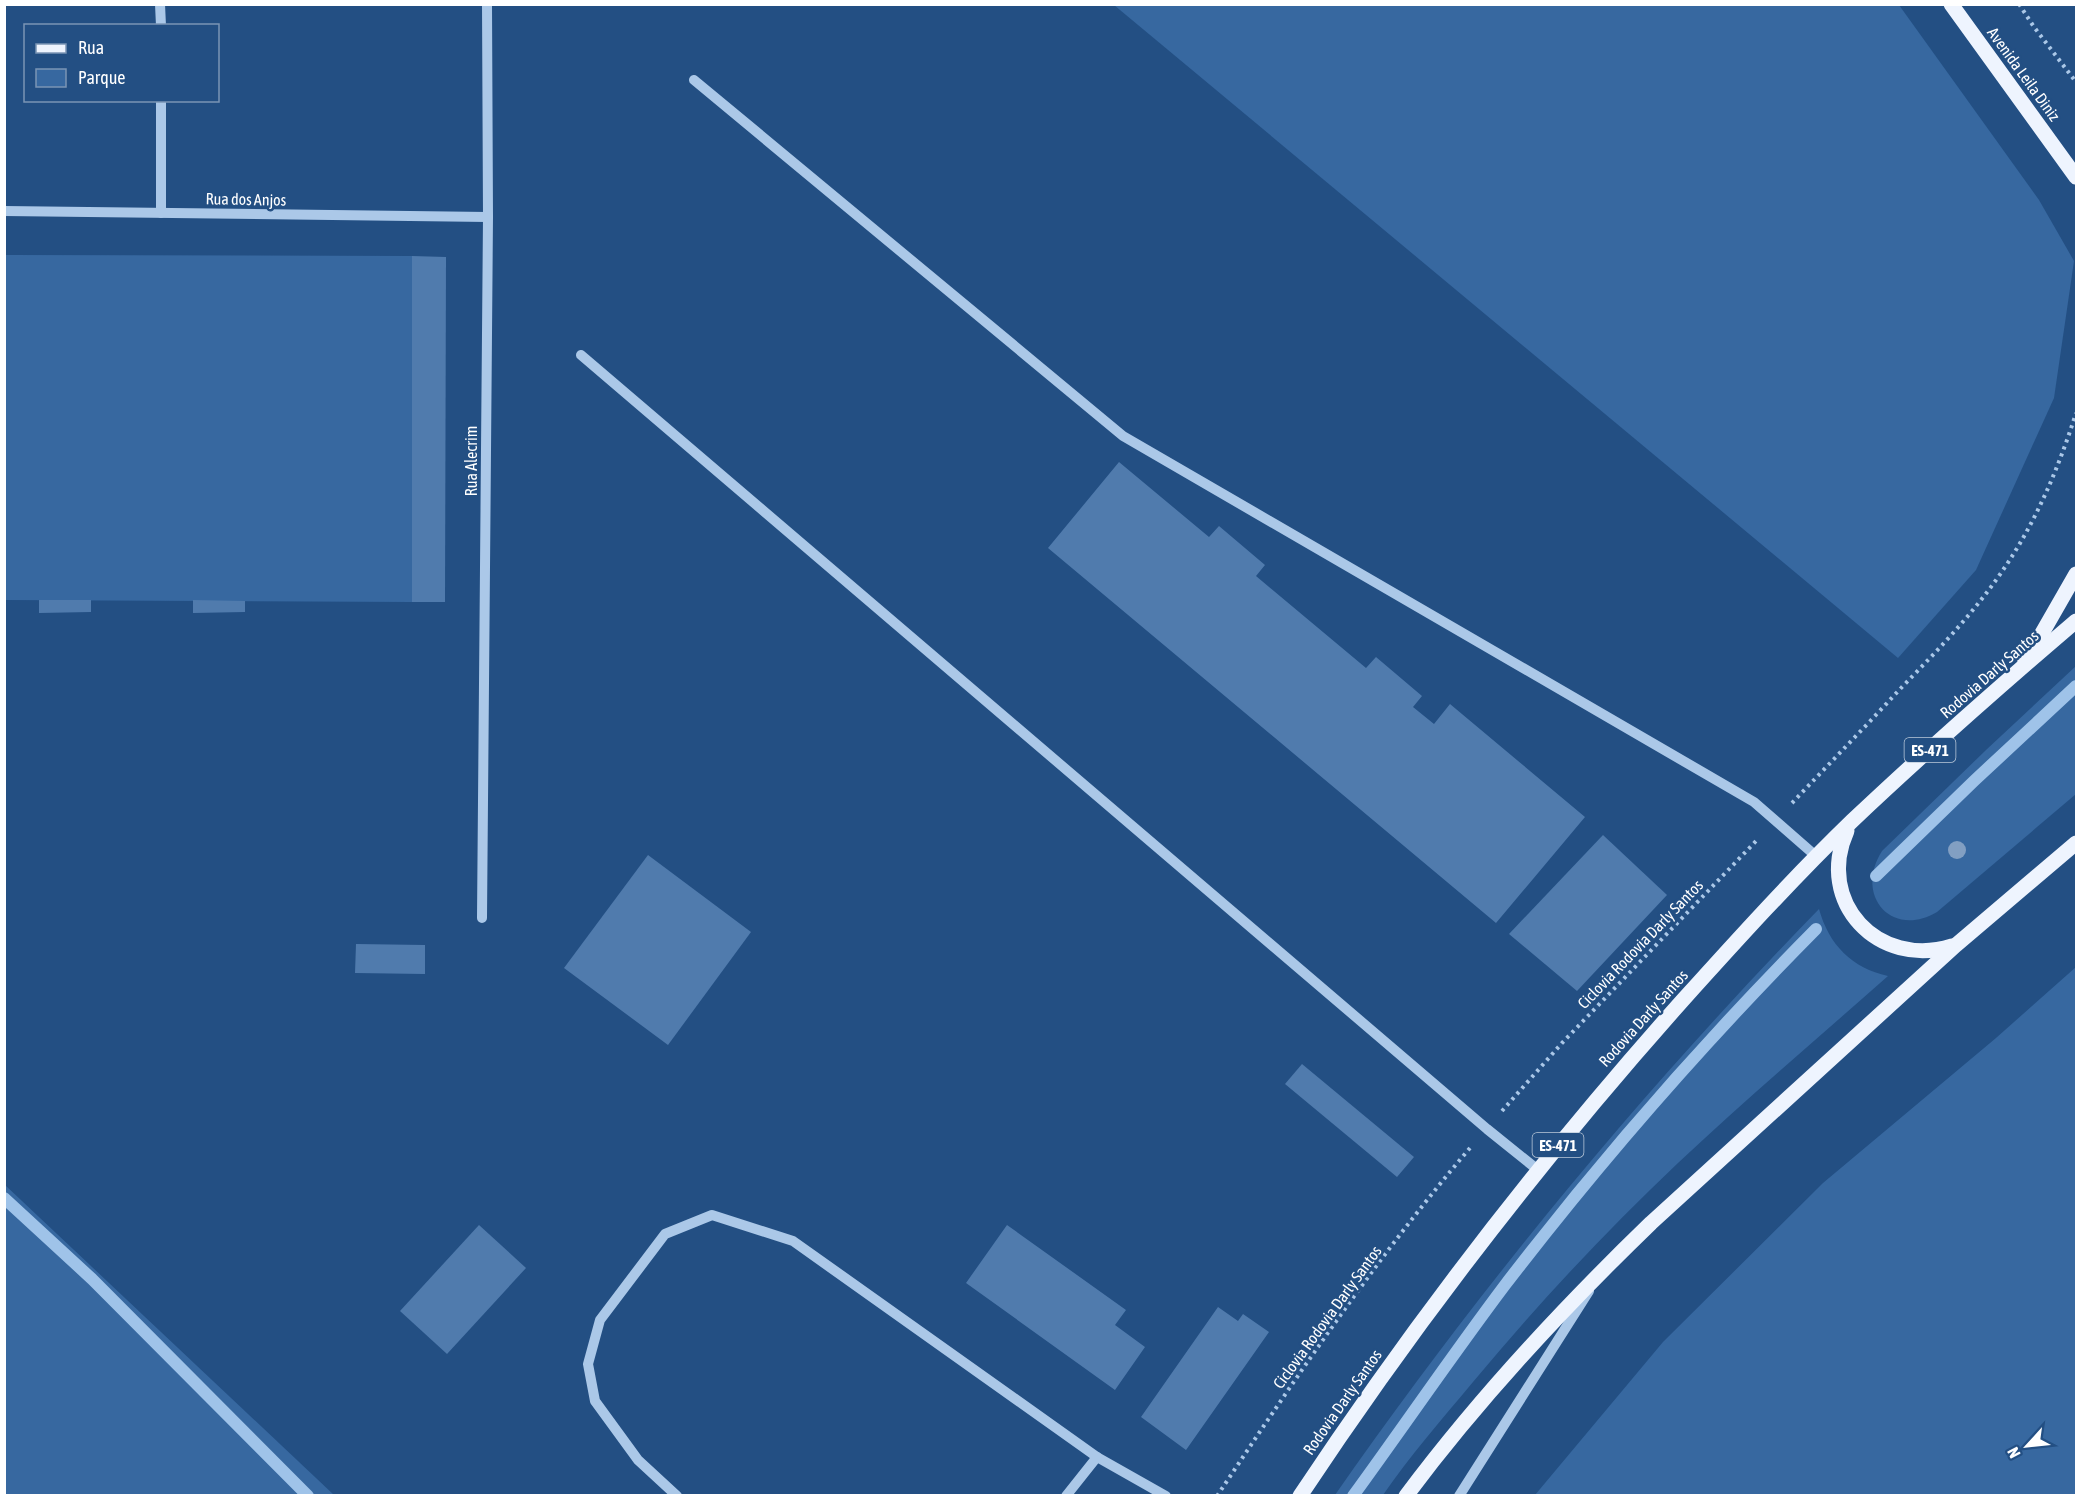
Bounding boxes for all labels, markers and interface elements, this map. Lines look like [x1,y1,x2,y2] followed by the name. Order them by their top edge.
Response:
[24,24,219,102] legend
[1984,24,2064,124] street label: Avenida Leila Diniz
[78,37,104,58] text: Rua
[78,67,126,88] text: Parque
[205,189,287,210] street label: Rua dos Anjos
[462,426,480,496] street label: Rua Alecrim
[1936,626,2043,722] street label: Rodovia Darly Santos
[1904,738,1956,762] road number: ES-471
[1574,876,1707,1013] street label: Ciclovia Rodovia Darly Santos
[1595,966,1692,1071] street label: Rodovia Darly Santos
[1532,1133,1584,1157] road number: ES-471
[1269,1242,1386,1392] street label: Ciclovia Rodovia Darly Santos
[1299,1346,1386,1458] street label: Rodovia Darly Santos
[1997,1416,2057,1476] north arrow
[2003,1445,2024,1461] text: N

